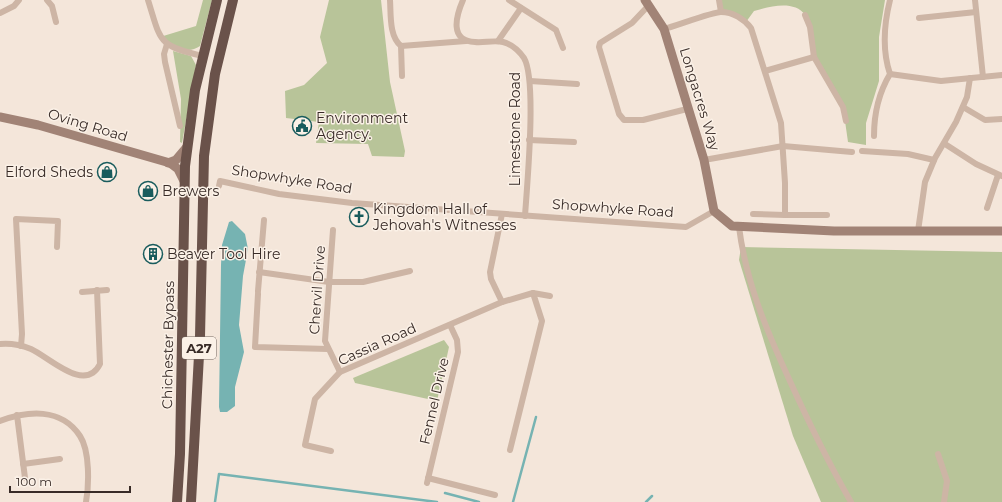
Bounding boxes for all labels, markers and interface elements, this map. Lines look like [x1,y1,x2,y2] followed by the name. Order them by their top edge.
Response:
[676,45,724,153] street label: Longacres Way
[506,72,524,186] street label: Limestone Road
[46,104,130,146] street label: Oving Road
[316,109,408,143] place label: Environment Agency.
[291,115,313,137] public building icon: Environment Agency.
[96,161,118,183] shop icon: Elford Sheds
[230,161,354,197] street label: Shopwhyke Road
[5,163,93,181] place label: Elford Sheds
[137,180,159,202] shop icon: Brewers
[162,182,219,200] place label: Brewers
[552,195,674,221] street label: Shopwhyke Road
[372,200,517,234] place label: Kingdom Hall of Jehovah's Witnesses
[348,206,370,228] church icon: Kingdom Hall of Jehovah's Witnesses
[142,243,164,265] building icon: Beaver Tool Hire
[167,245,280,263] place label: Beaver Tool Hire
[305,245,329,335] street label: Chervil Drive
[158,281,178,409] street label: Chichester Bypass
[335,319,419,369] street label: Cassia Road
[182,337,216,359] road number: A27
[415,356,453,446] street label: Fennel Drive
[10,468,130,494] scale bar
[16,474,52,489] text: 100 m

